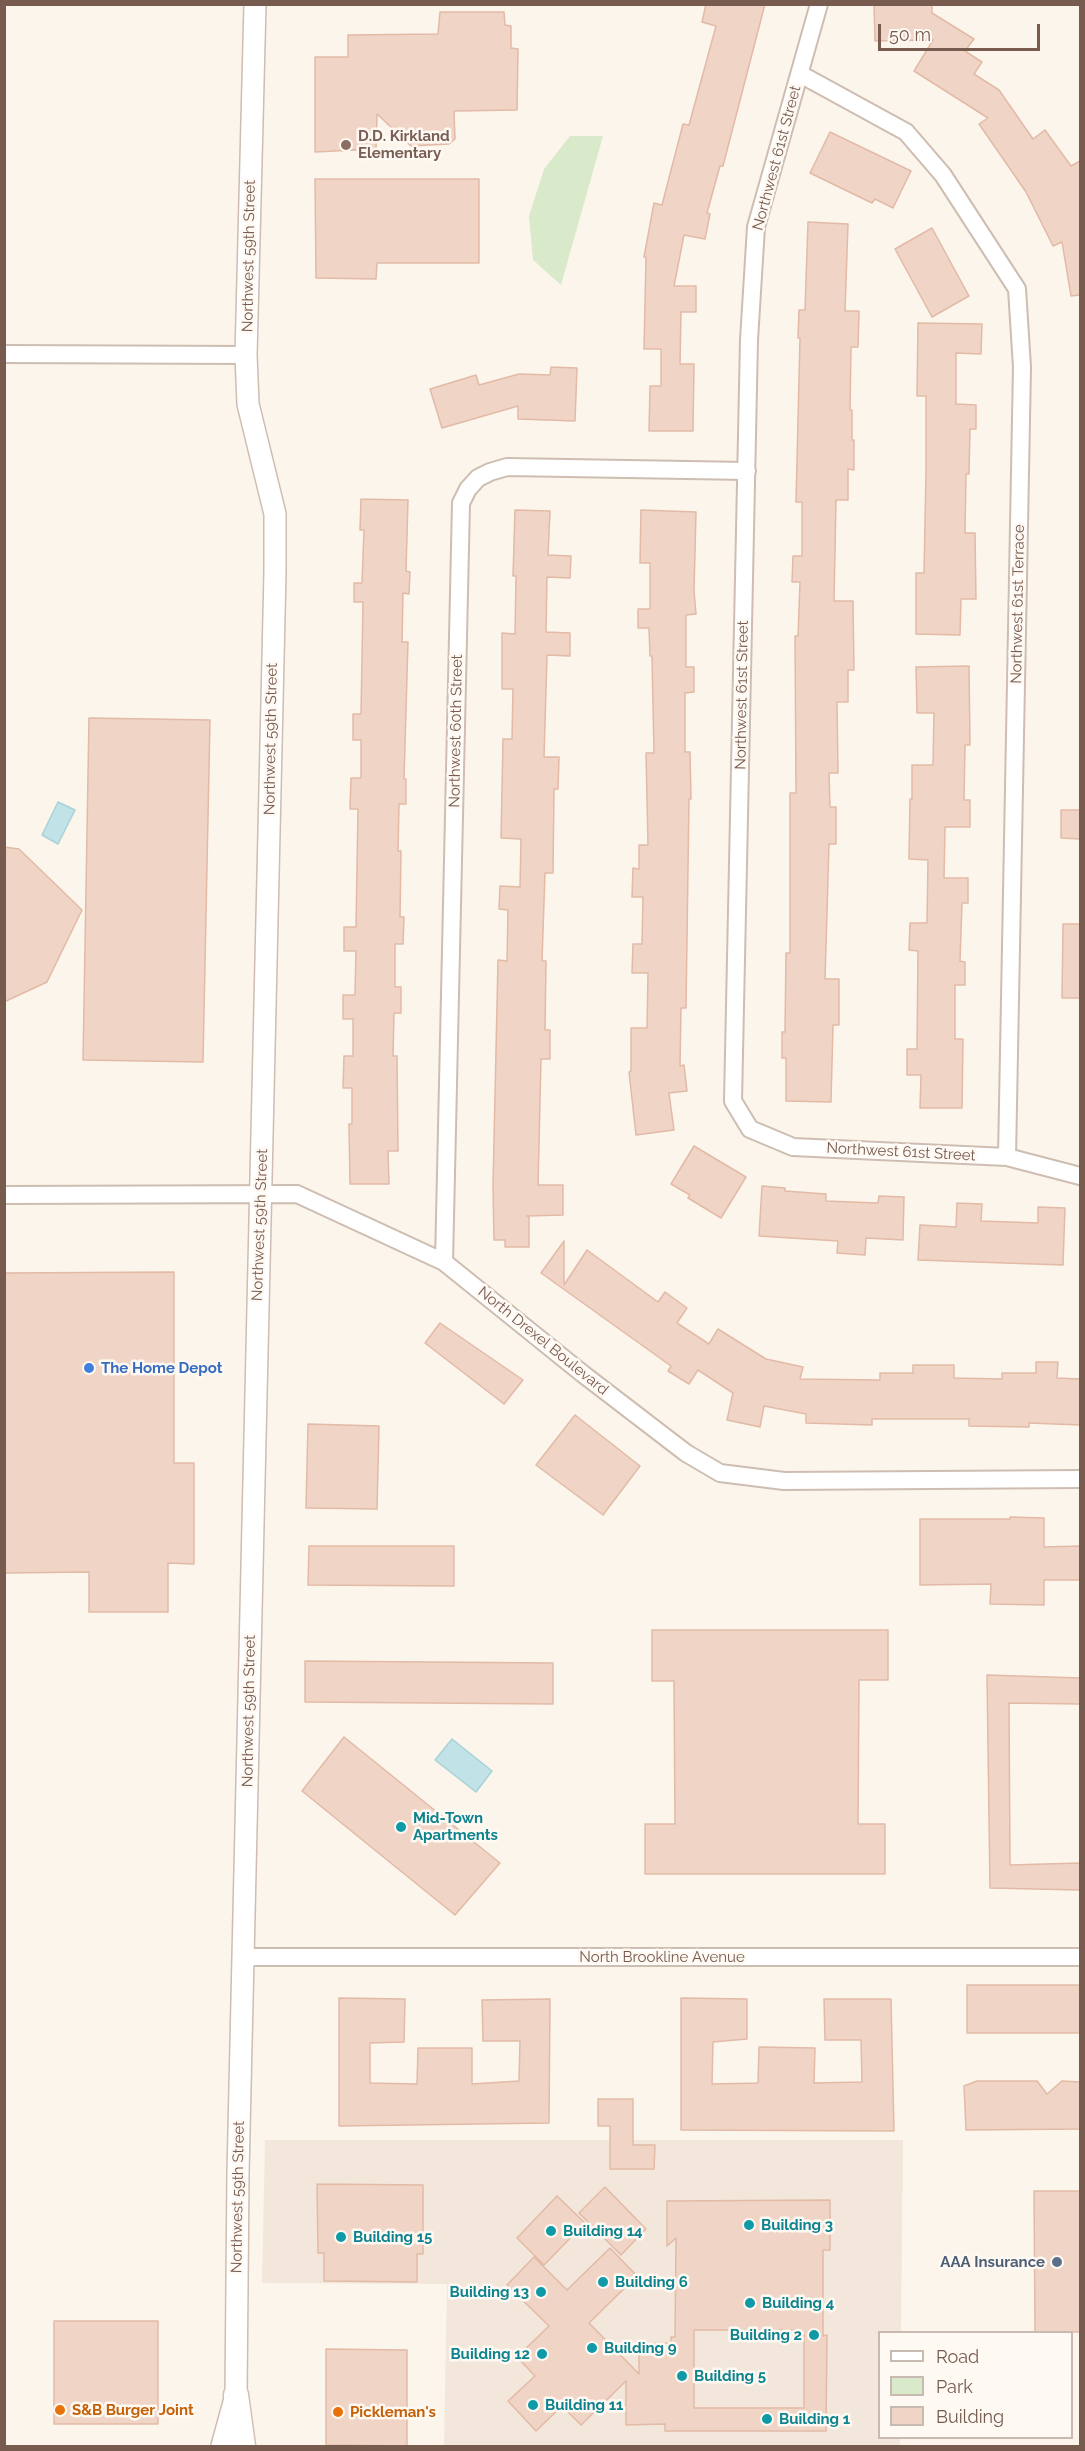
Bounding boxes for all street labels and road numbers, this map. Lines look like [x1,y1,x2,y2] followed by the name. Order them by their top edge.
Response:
[749,84,805,232] street label: Northwest 61st Street
[239,180,259,332] street label: Northwest 59th Street
[1008,524,1028,684] street label: Northwest 61st Terrace
[732,620,752,770] street label: Northwest 61st Street
[446,654,466,808] street label: Northwest 60th Street
[261,663,281,815] street label: Northwest 59th Street
[826,1139,976,1165] street label: Northwest 61st Street
[248,1149,272,1301] street label: Northwest 59th Street
[474,1283,612,1399] street label: North Drexel Boulevard
[239,1635,259,1787] street label: Northwest 59th Street
[579,1948,745,1966] street label: North Brookline Avenue
[228,2121,248,2273] street label: Northwest 59th Street

